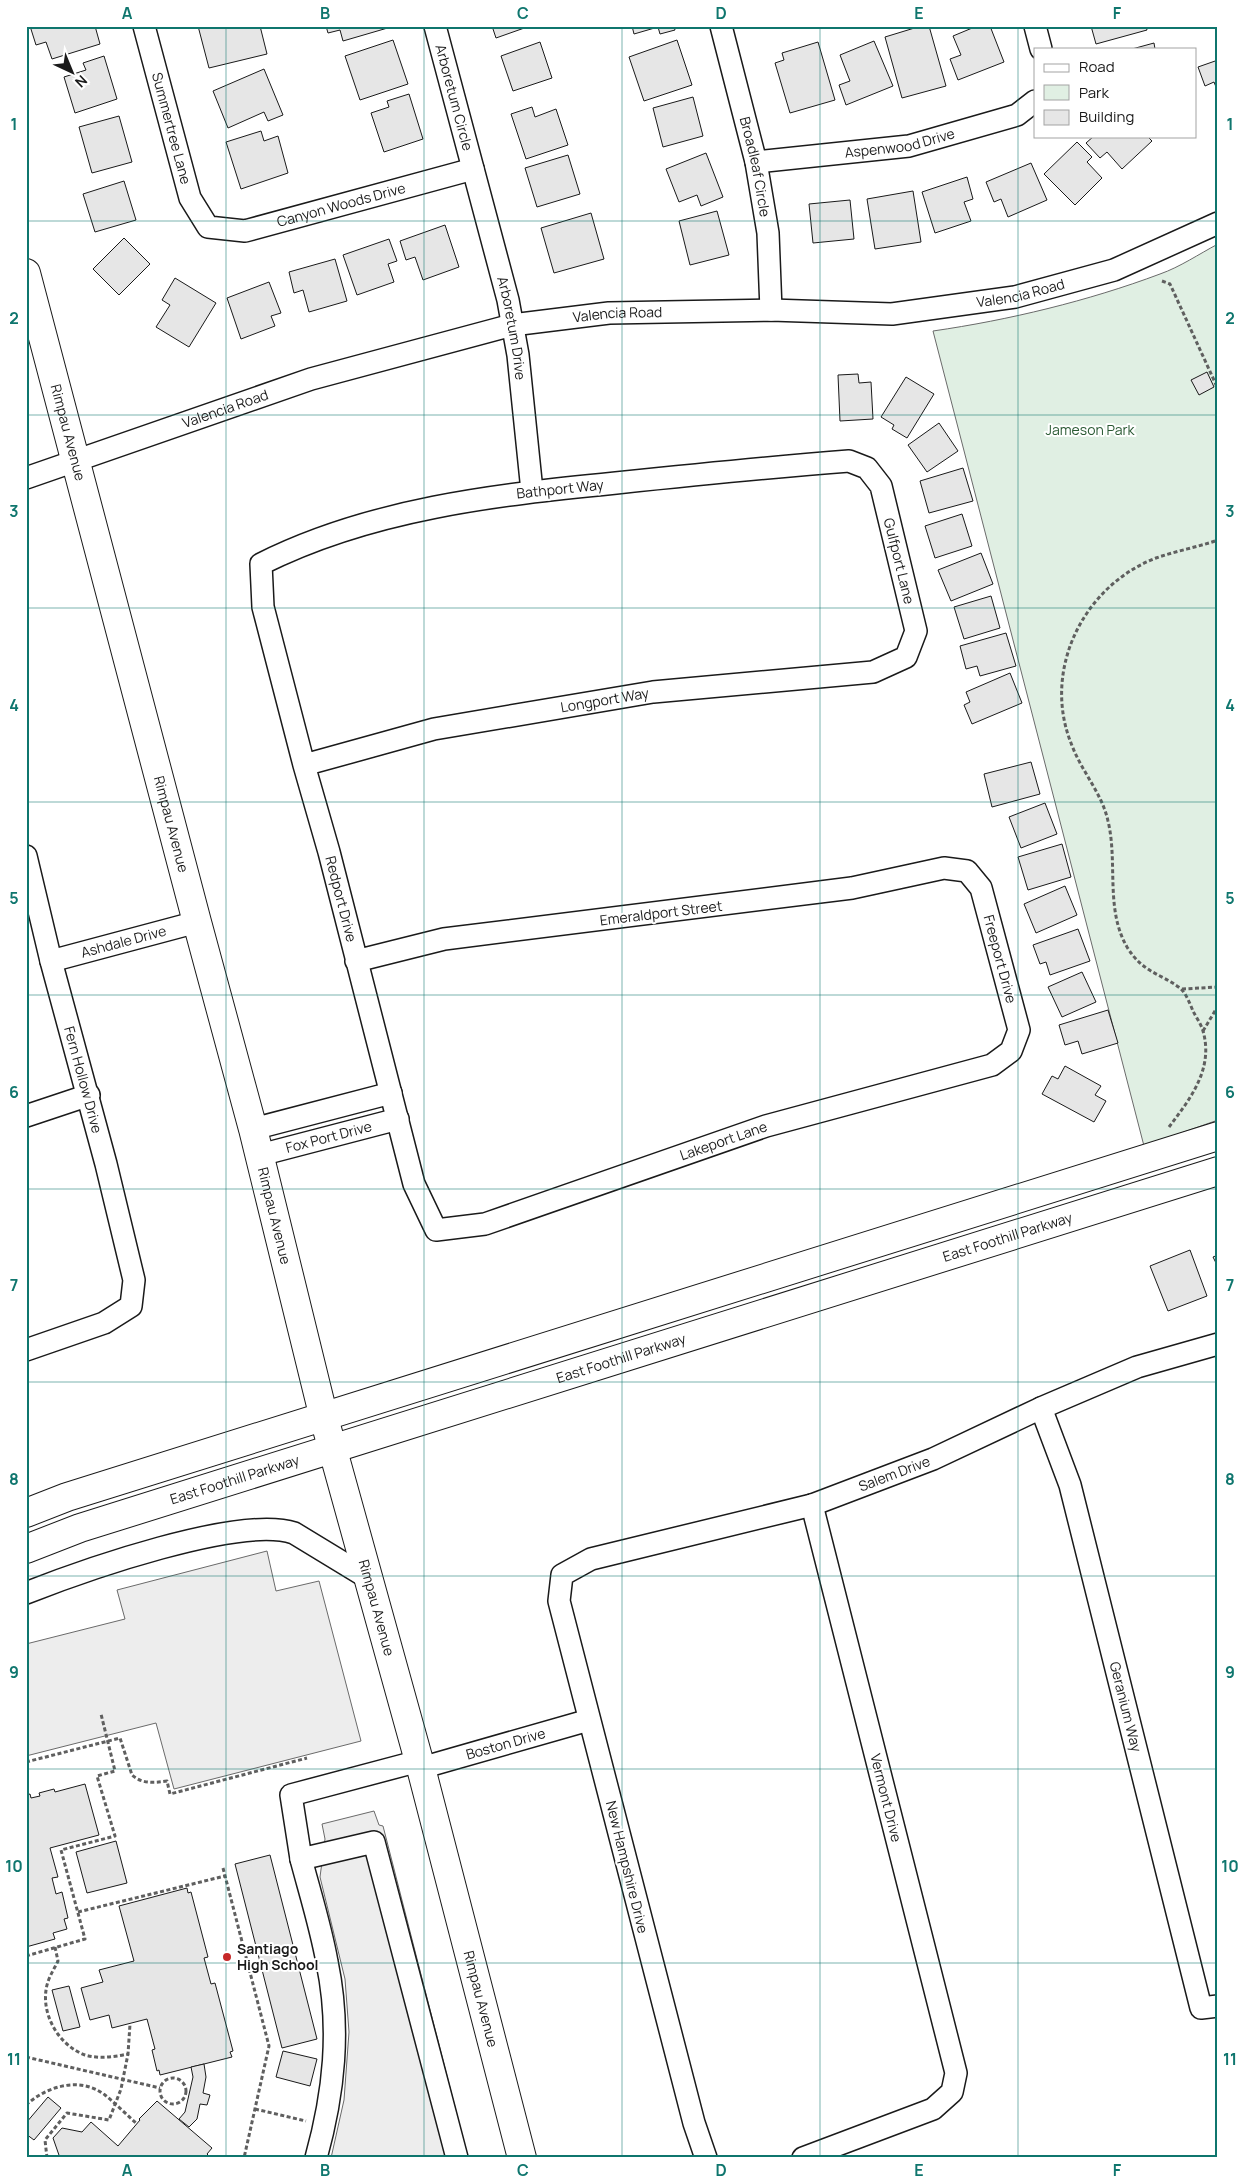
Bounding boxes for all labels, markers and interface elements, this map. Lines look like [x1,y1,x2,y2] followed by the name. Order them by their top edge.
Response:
[122,2,133,24] text: A
[320,2,330,24] text: B
[517,2,529,24] text: C
[715,2,727,24] text: D
[914,2,924,24] text: E
[1113,2,1122,24] text: F
[431,42,478,153] street label: Arboretum Circle
[48,48,98,98] north arrow
[1034,48,1196,138] legend
[1079,56,1115,77] text: Road
[148,70,196,186] street label: Summertree Lane
[71,71,92,92] text: N
[1079,82,1109,103] text: Park
[1079,106,1134,127] text: Building
[10,113,18,135] text: 1
[1226,113,1234,135] text: 1
[736,115,775,218] street label: Broadleaf Circle
[844,123,957,162] street label: Aspenwood Drive
[275,178,407,231] street label: Canyon Woods Drive
[493,274,531,381] street label: Arboretum Drive
[975,274,1067,311] street label: Valencia Road
[572,302,662,326] street label: Valencia Road
[9,307,19,329] text: 2
[1225,307,1235,329] text: 2
[47,382,90,483] street label: Rimpau Avenue
[180,385,271,432] street label: Valencia Road
[1046,420,1136,439] park label: Jameson Park
[515,474,605,503] street label: Bathport Way
[9,500,19,522] text: 3
[1225,500,1235,522] text: 3
[880,516,919,606] street label: Gulfport Lane
[559,683,651,716] street label: Longport Way
[9,694,19,716] text: 4
[1225,694,1235,716] text: 4
[150,774,194,874] street label: Rimpau Avenue
[321,854,362,944] street label: Redport Drive
[9,887,19,909] text: 5
[1225,887,1235,909] text: 5
[599,896,724,929] street label: Emeraldport Street
[980,913,1021,1005] street label: Freeport Drive
[79,921,168,962] street label: Ashdale Drive
[60,1024,107,1135] street label: Fern Hollow Drive
[9,1081,19,1103] text: 6
[1225,1081,1235,1103] text: 6
[284,1116,374,1157] street label: Fox Port Drive
[677,1116,769,1164] street label: Lakeport Lane
[254,1165,296,1266] street label: Rimpau Avenue
[940,1207,1075,1266] street label: East Foothill Parkway
[10,1274,18,1296] text: 7
[1226,1274,1234,1296] text: 7
[554,1328,689,1387] street label: East Foothill Parkway
[167,1450,302,1508] street label: East Foothill Parkway
[856,1451,933,1495] street label: Salem Drive
[9,1468,19,1490] text: 8
[1225,1468,1235,1490] text: 8
[355,1557,399,1658] street label: Rimpau Avenue
[1106,1660,1147,1754] street label: Geranium Way
[9,1661,19,1683] text: 9
[1225,1661,1235,1683] text: 9
[464,1723,547,1764] street label: Boston Drive
[866,1752,907,1844] street label: Vermont Drive
[602,1799,653,1935] street label: New Hampshire Drive
[5,1855,23,1877] text: 10
[1221,1855,1239,1877] text: 10
[237,1939,318,1974] place label: Santiago High School
[460,1948,503,2049] street label: Rimpau Avenue
[221,1951,233,1963] marker: Santiago High School
[7,2048,21,2070] text: 11
[1223,2048,1237,2070] text: 11
[122,2159,133,2181] text: A
[320,2159,330,2181] text: B
[517,2159,529,2181] text: C
[715,2159,727,2181] text: D
[914,2159,924,2181] text: E
[1113,2159,1122,2181] text: F

